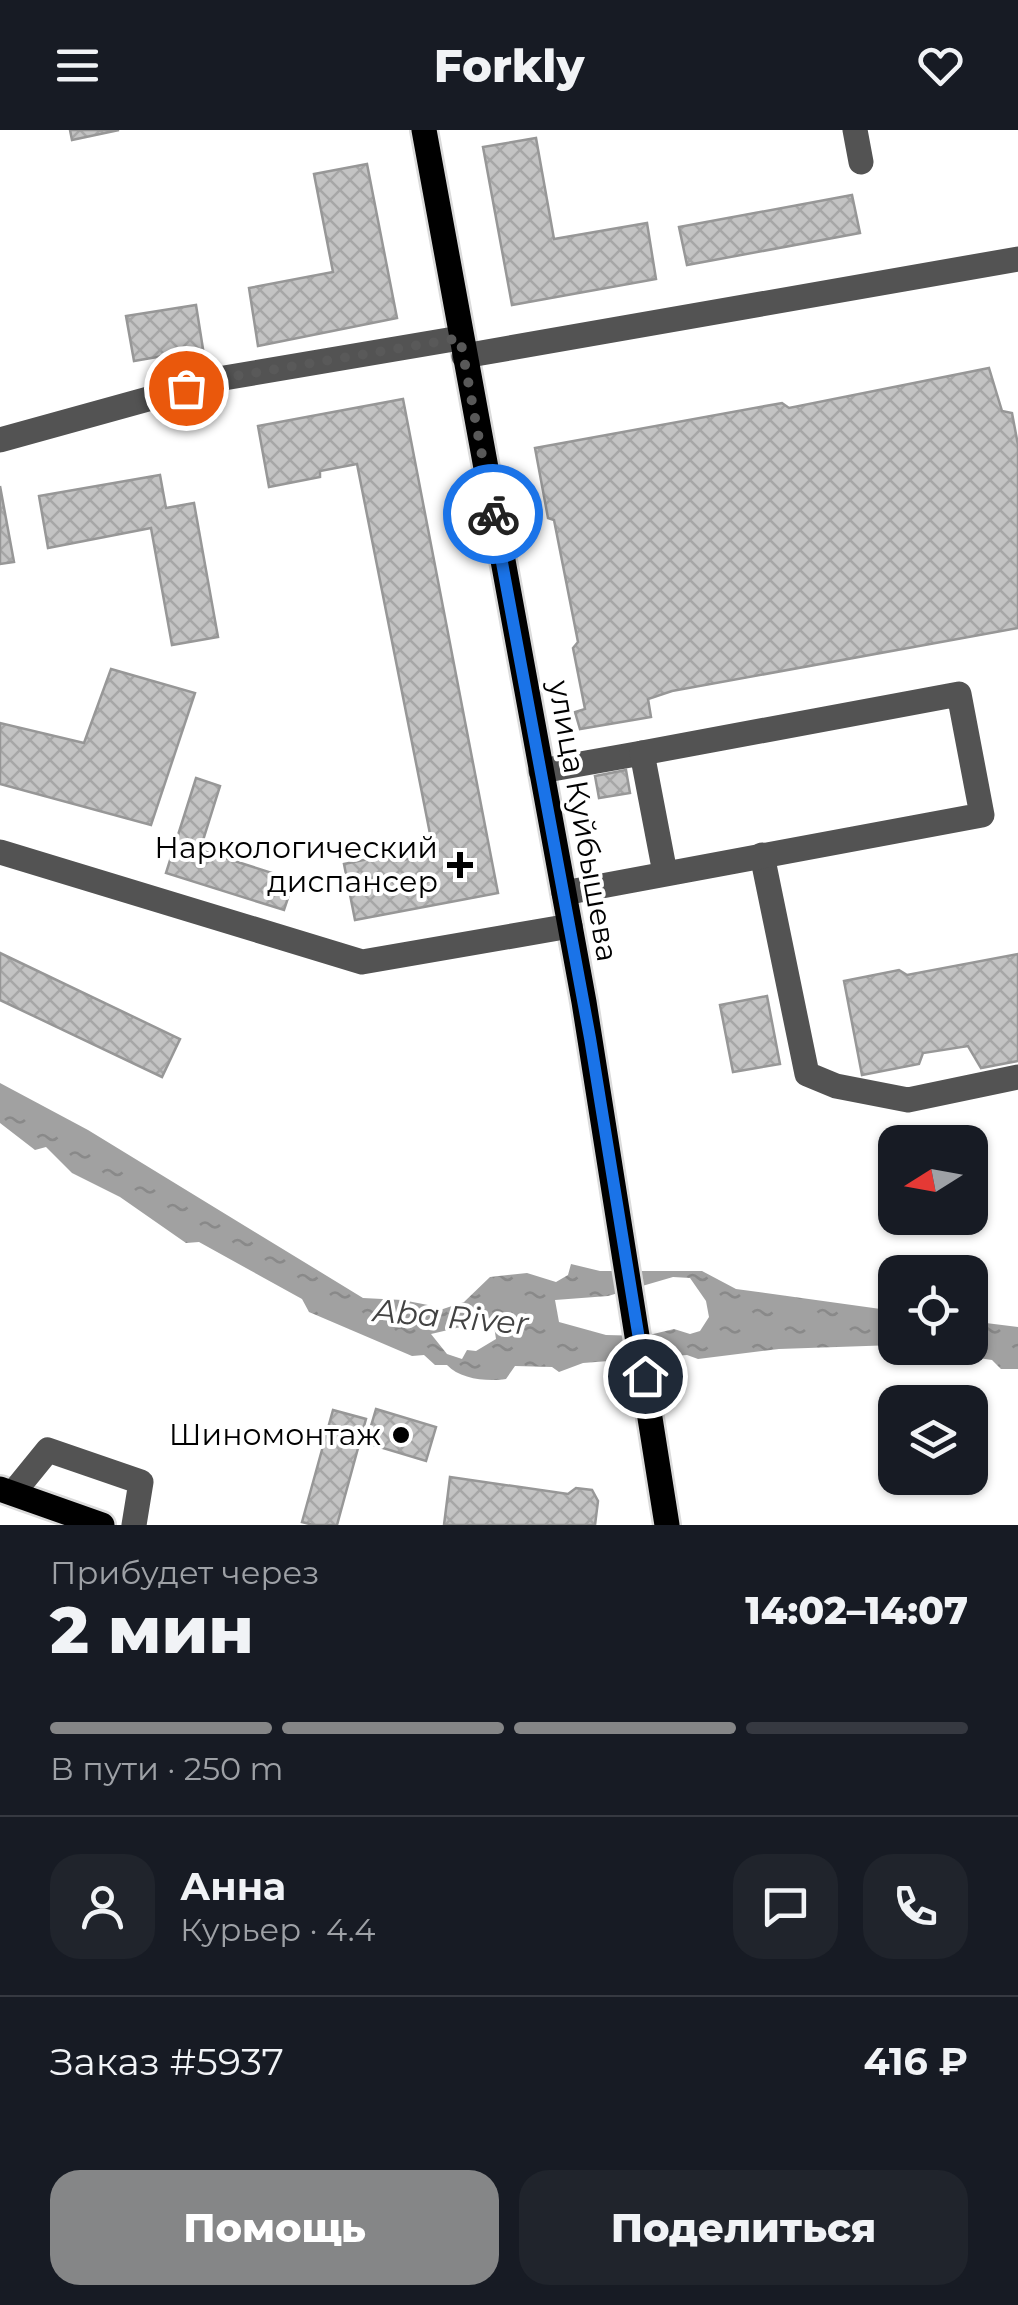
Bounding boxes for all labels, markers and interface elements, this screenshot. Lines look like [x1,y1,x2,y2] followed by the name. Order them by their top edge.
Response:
[50,38,105,93] icon: menu
[434,38,584,93] text: Forkly
[913,38,968,93] icon: heart
[144,346,229,431] pin
[159,361,214,416] icon: bag
[443,464,543,564] courier
[466,487,521,542] icon: bike
[540,677,626,964] street label: улица Куйбышева
[154,829,438,900] place label: Наркологический диспансер
[447,852,473,878] marker: Наркологический диспансер
[878,1125,988,1235] north arrow
[878,1125,988,1495] map controls
[878,1255,988,1365] button: locate
[370,1290,531,1343] water label: Aba River
[603,1334,688,1419] pin
[618,1349,673,1404] icon: home
[878,1385,988,1495] button: layers
[169,1416,381,1453] place label: Шиномонтаж
[390,1424,412,1446] marker: Шиномонтаж
[50,1553,319,1592] text: Прибудет через
[745,1587,968,1634] text: 14:02–14:07
[50,1590,254,1669] text: 2 мин
[50,1749,284,1788] text: В пути · 250 m
[50,1854,155,1959] button: person
[733,1854,838,1959] button: chat
[863,1854,968,1959] button: phone
[180,1863,286,1910] text: Анна
[180,1910,375,1949] text: Курьер · 4.4
[50,2038,284,2085] text: Заказ #5937
[863,2038,968,2085] text: 416 ₽
[50,2170,499,2285] button: Помощь
[519,2170,968,2285] button: Поделиться

